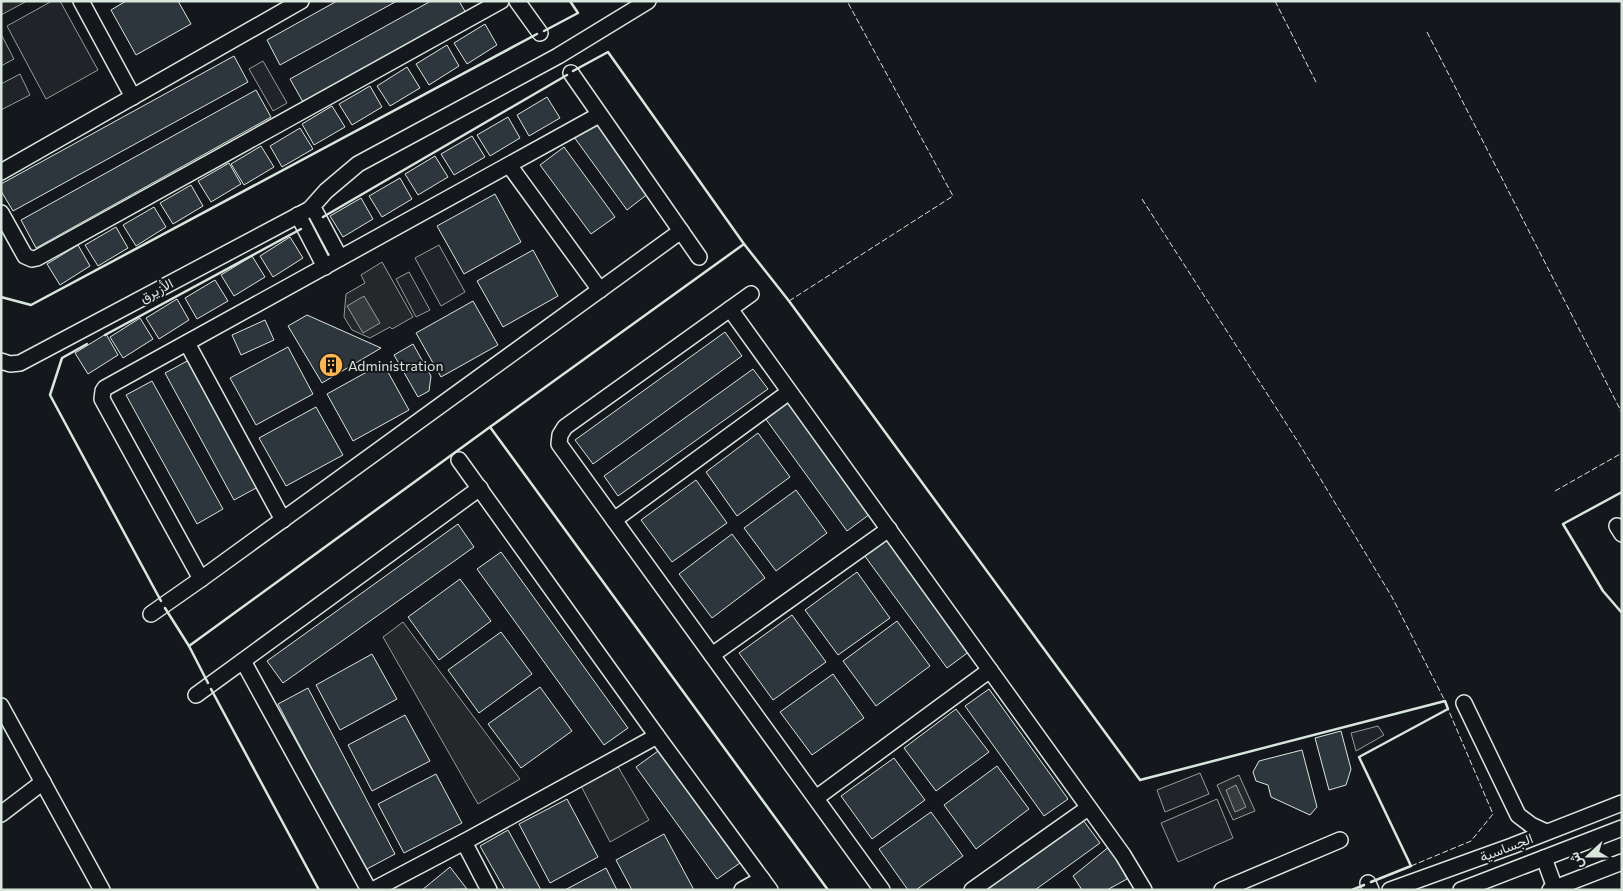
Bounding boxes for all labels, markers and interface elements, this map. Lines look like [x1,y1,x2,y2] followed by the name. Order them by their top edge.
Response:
[136,274,176,307] street label: الأزيرق
[318,352,344,378] building icon: Administration
[348,357,443,374] place label: Administration
[1477,829,1535,866] street label: الجساسية
[1563,831,1613,881] north arrow
[1564,849,1587,872] text: ش

